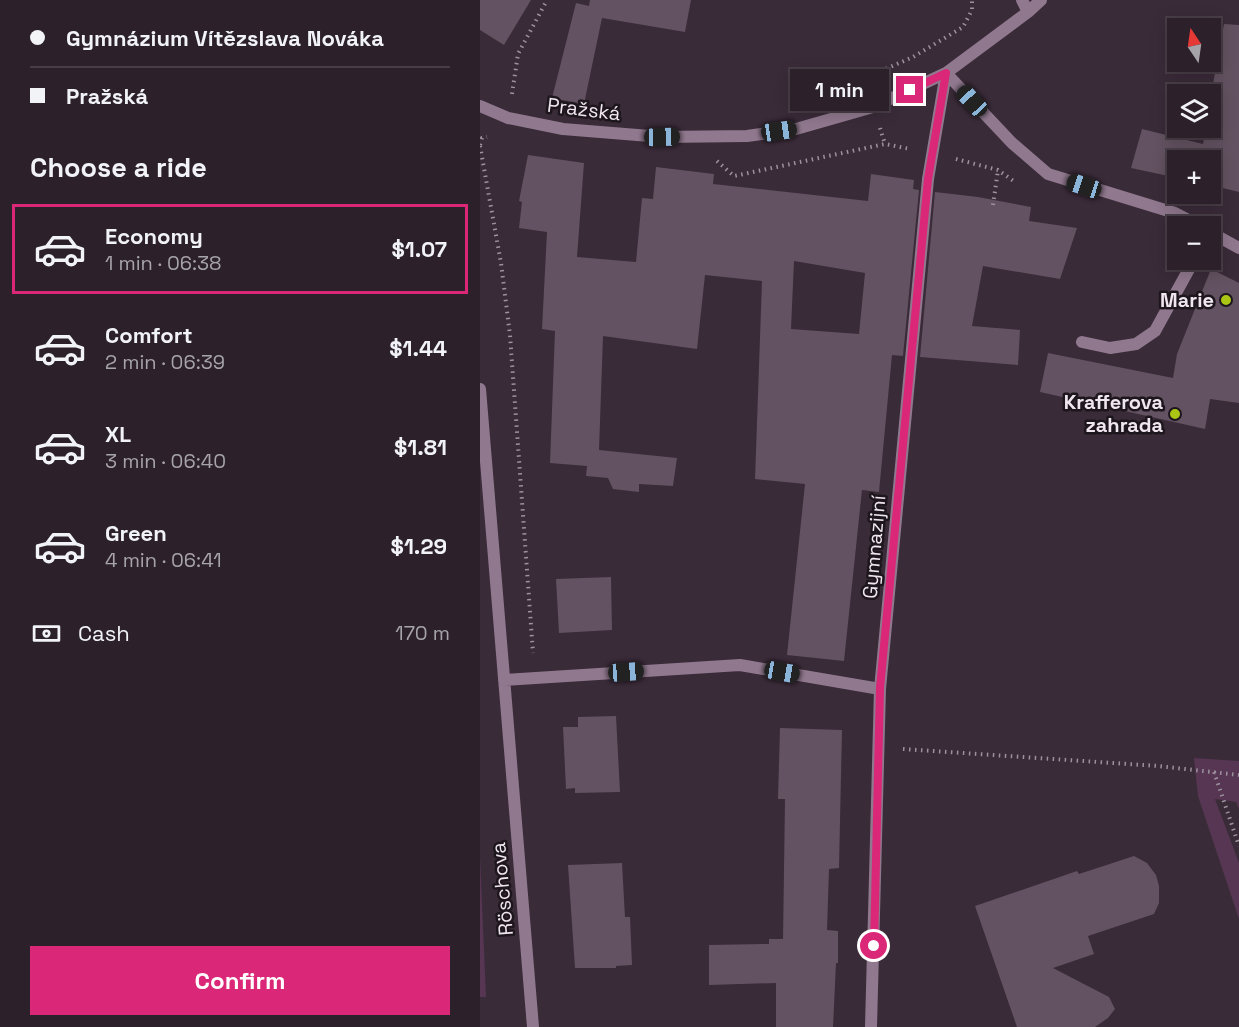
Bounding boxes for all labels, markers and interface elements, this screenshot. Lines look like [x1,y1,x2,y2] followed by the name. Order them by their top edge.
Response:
[1167,18,1221,72] north arrow
[1167,18,1221,270] map controls
[66,24,384,52] text: Gymnázium Vítězslava Nováka
[790,69,889,111] callout: 1 min
[896,76,923,103] route end
[815,77,864,103] text: 1 min
[66,82,148,110] text: Pražská
[953,82,991,120] car
[1167,84,1221,138] button: layers
[546,92,622,126] street label: Pražská
[760,120,798,142] car
[644,128,680,146] car
[30,150,207,185] text: Choose a ride
[1167,150,1221,204] button: +
[1064,172,1104,200] car
[1167,216,1221,270] button: −
[33,222,87,276] icon: car
[105,222,203,250] text: Economy
[391,235,447,263] text: $1.07
[105,250,222,276] text: 1 min · 06:38
[1160,287,1214,313] place label: Marie
[1219,293,1233,307] marker: Marie
[33,321,87,375] icon: car
[105,321,193,349] text: Comfort
[389,334,447,362] text: $1.44
[105,349,225,375] text: 2 min · 06:39
[1064,389,1163,438] place label: Krafferova zahrada
[1168,407,1182,421] marker: Krafferova zahrada
[33,420,87,474] icon: car
[105,420,131,448] text: XL
[394,433,447,461] text: $1.81
[105,448,226,474] text: 3 min · 06:40
[857,494,891,600] street label: Gymnazijní
[33,519,87,573] icon: car
[105,519,167,547] text: Green
[391,532,447,560] text: $1.29
[105,547,222,573] text: 4 min · 06:41
[30,617,63,650] icon: cash
[78,619,130,647] text: Cash
[395,620,450,646] text: 170 m
[763,660,801,684] car
[607,662,645,682] car
[485,841,519,937] street label: Röschova
[860,932,887,959] route start
[30,946,450,1015] button: Confirm

